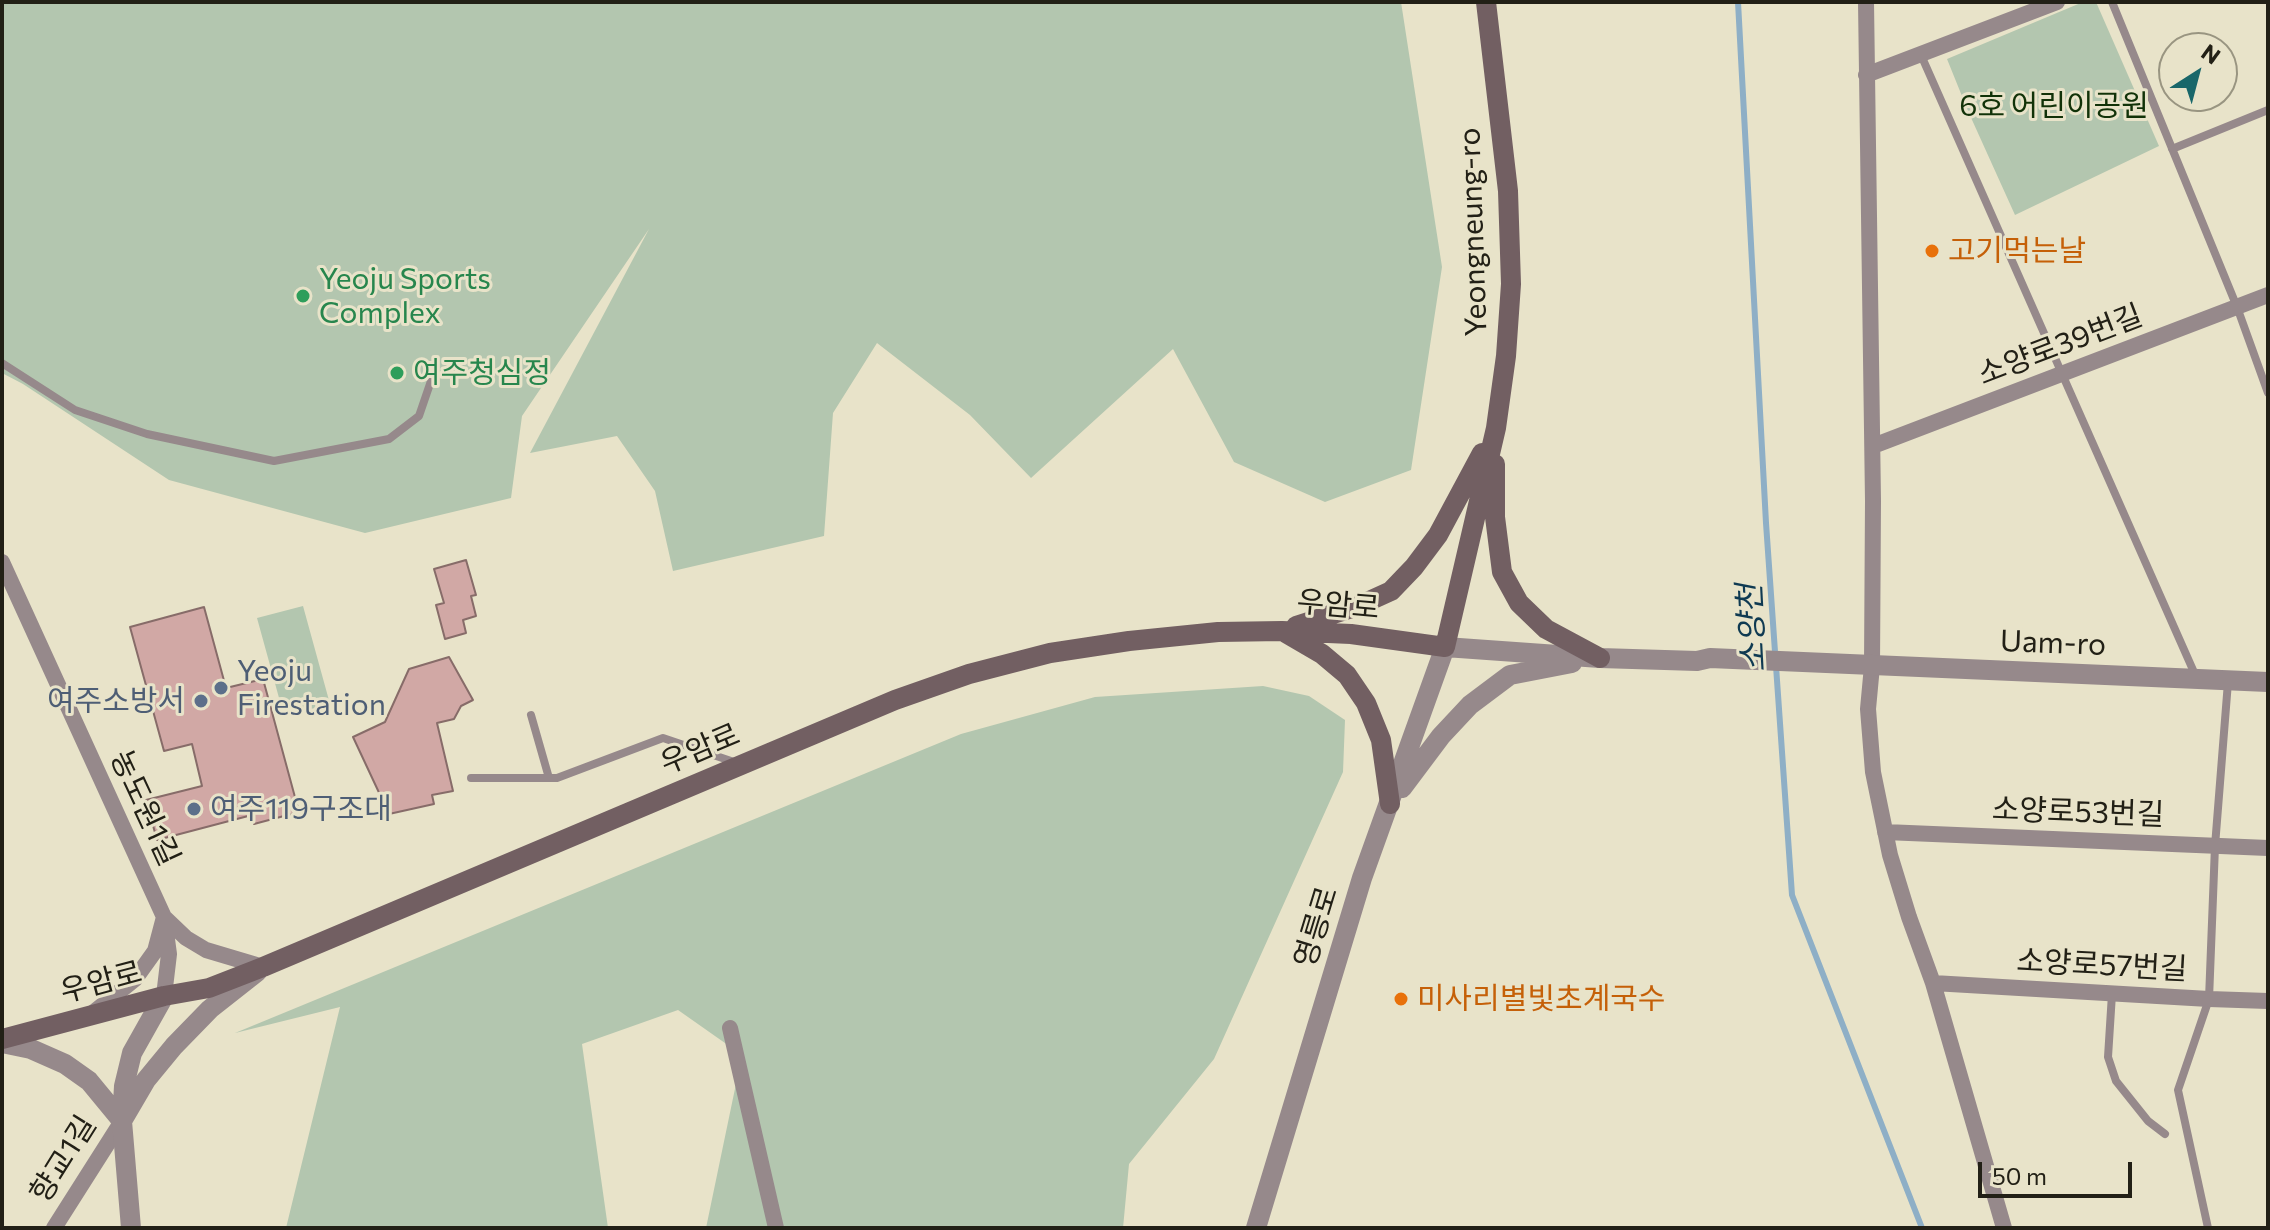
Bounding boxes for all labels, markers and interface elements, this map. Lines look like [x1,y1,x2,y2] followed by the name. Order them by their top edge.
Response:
[2158,32,2238,112] north arrow
[2197,38,2226,70] text: N
[1959,88,2149,124] park label: 6호 어린이공원
[1451,127,1495,337] street label: Yeongneung-ro
[1948,233,2086,269] place label: 고기먹는날
[1923,242,1941,260] marker: 고기먹는날
[319,261,491,332] place label: Yeoju Sports Complex
[294,287,312,305] marker: Yeoju Sports Complex
[1973,297,2147,393] street label: 소양로39번길
[413,355,551,391] place label: 여주청심정
[388,364,406,382] marker: 여주청심정
[1295,583,1381,627] street label: 우암로
[1731,583,1773,673] water label: 소양천
[1999,623,2107,663] street label: Uam-ro
[237,653,386,724] place label: Yeoju Firestation
[212,679,230,697] marker: Yeoju Firestation
[47,683,185,719] place label: 여주소방서
[192,692,210,710] marker: 여주소방서
[655,716,745,782] street label: 우암로
[103,745,187,871] street label: 농도원1길
[210,791,392,827] place label: 여주119구조대
[1991,791,2165,833] street label: 소양로53번길
[185,800,203,818] marker: 여주119구조대
[1287,882,1345,972] street label: 영릉로
[2016,943,2188,987] street label: 소양로57번길
[56,954,146,1010] street label: 우암로
[1417,981,1665,1017] place label: 미사리별빛초계국수
[1392,990,1410,1008] marker: 미사리별빛초계국수
[22,1109,104,1209] street label: 향교1길
[1982,1146,2136,1196] scale bar
[1992,1161,2047,1190] text: 50 m

